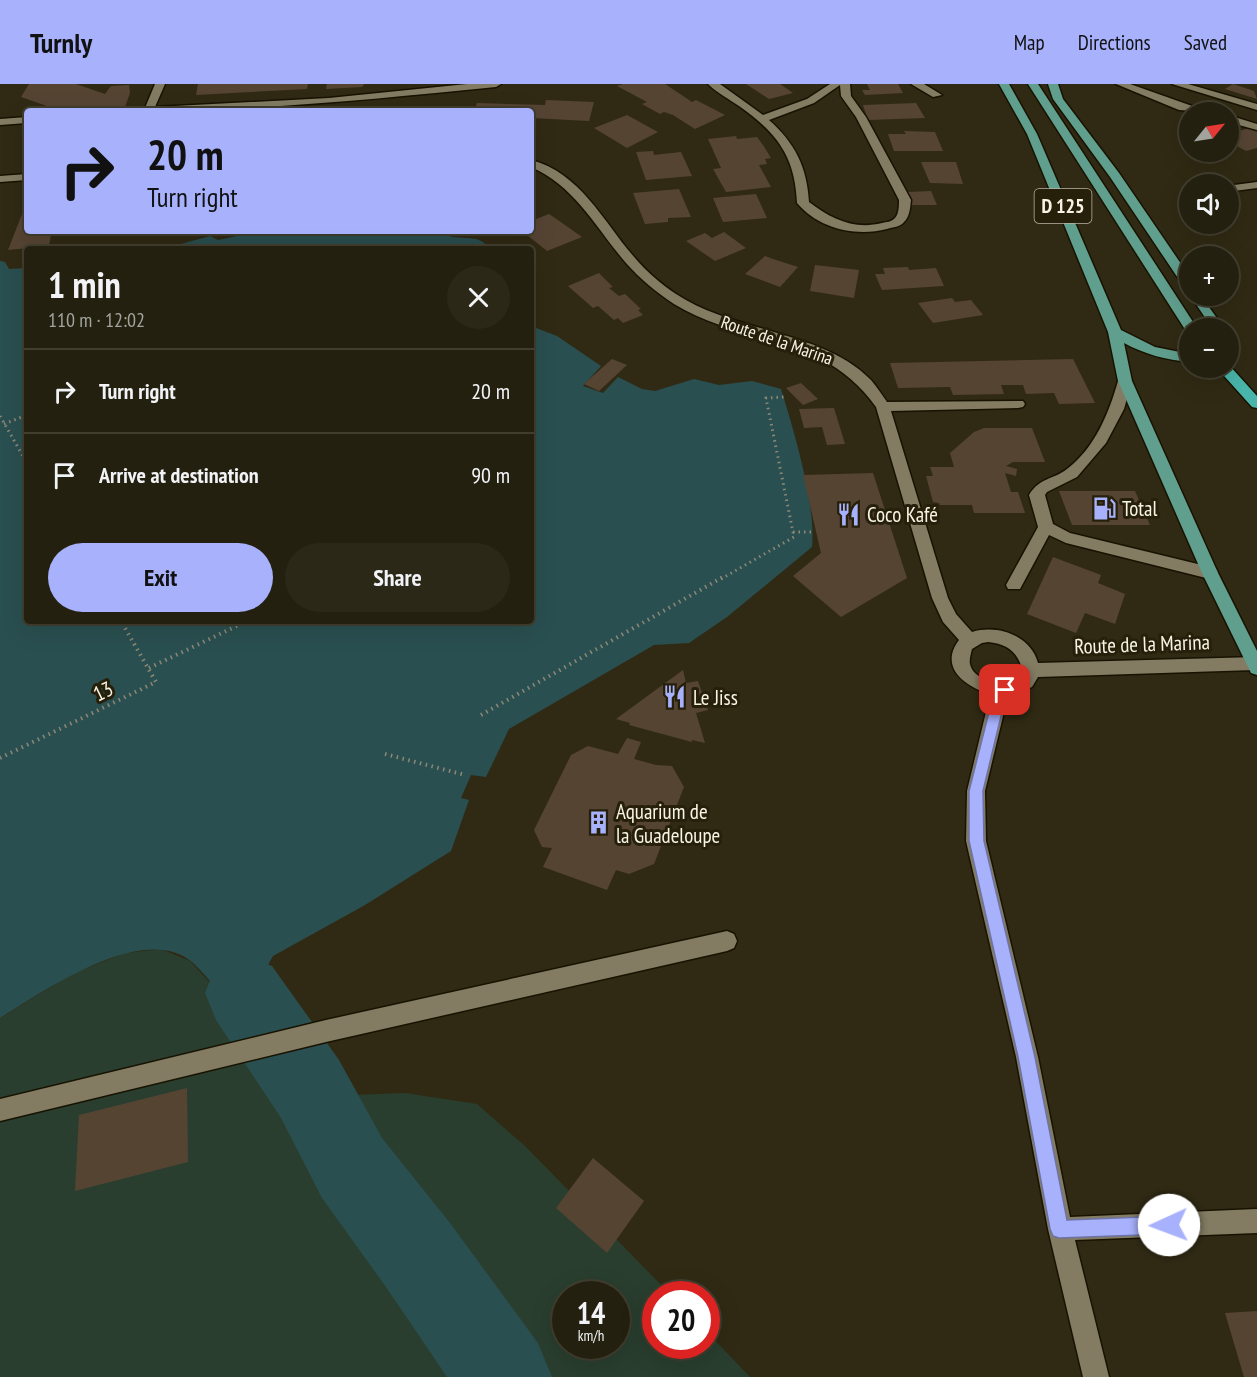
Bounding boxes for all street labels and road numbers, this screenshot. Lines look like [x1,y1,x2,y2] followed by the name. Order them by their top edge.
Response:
[1034,189,1092,223] road number: D 125
[718,310,836,370] street label: Route de la Marina
[1074,628,1210,660] street label: Route de la Marina
[89,675,117,707] street label: 13

